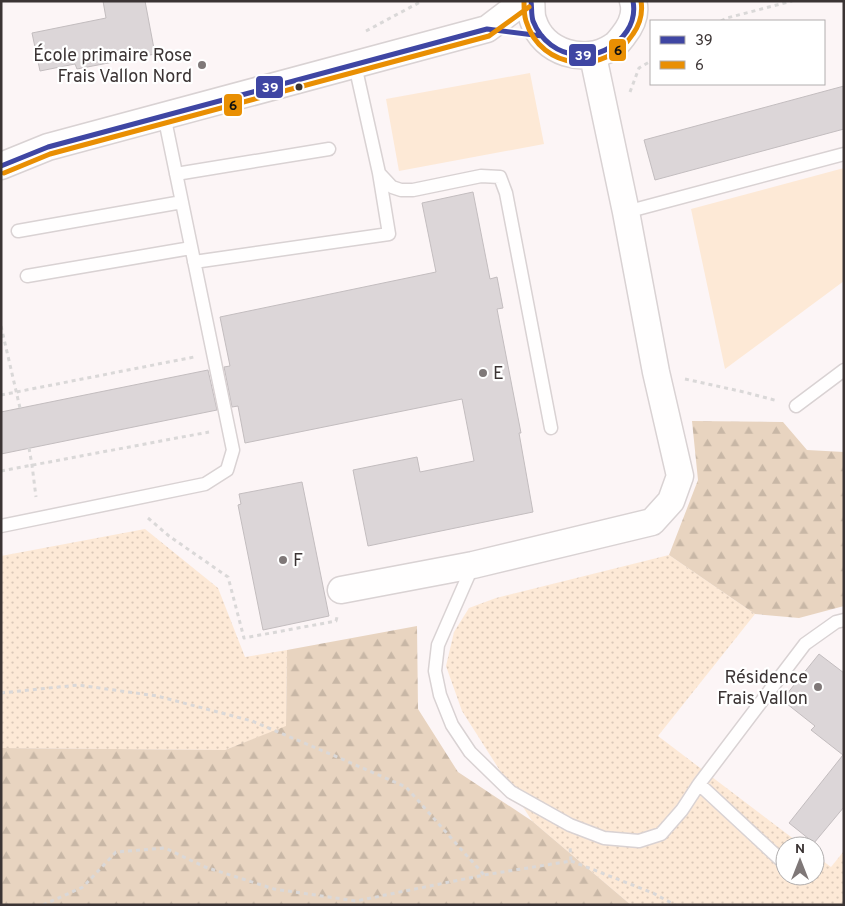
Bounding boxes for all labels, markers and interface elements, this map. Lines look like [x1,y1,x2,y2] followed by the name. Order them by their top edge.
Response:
[650,20,825,85] legend
[695,32,713,51] text: 39
[608,38,627,62] line badge: 6
[33,43,192,89] place label: École primaire Rose Frais Vallon Nord
[568,43,597,67] line badge: 39
[614,43,622,60] text: 6
[575,48,591,65] text: 39
[695,57,704,76] text: 6
[196,59,208,71] marker: École primaire Rose Frais Vallon Nord
[255,75,284,99] line badge: 39
[262,80,278,97] text: 39
[294,82,304,92] unlabelled marker
[223,93,243,117] line badge: 6
[229,98,237,115] text: 6
[493,363,504,386] place label: E
[477,367,489,379] marker: E
[293,550,303,573] place label: F
[277,554,289,566] marker: F
[717,667,808,711] place label: Résidence Frais Vallon
[812,681,824,693] marker: Résidence Frais Vallon
[775,836,825,886] north arrow
[795,841,805,858] text: N

